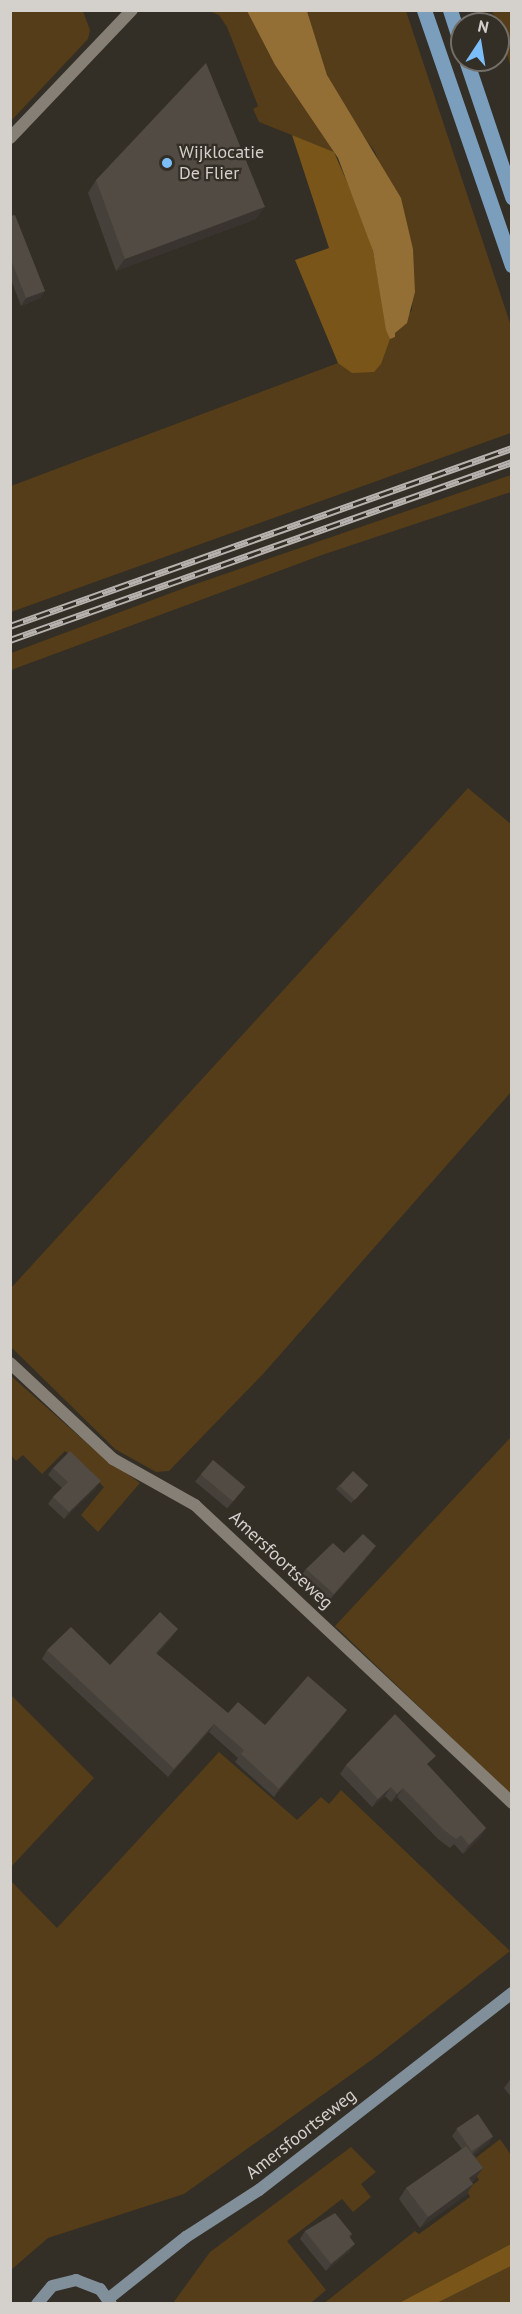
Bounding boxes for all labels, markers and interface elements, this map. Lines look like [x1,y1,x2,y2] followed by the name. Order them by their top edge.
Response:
[450,12,510,72] north arrow
[476,15,491,37] text: N
[179,142,264,184] place label: Wijklocatie De Flier
[160,156,174,170] marker: Wijklocatie De Flier
[225,1506,337,1614] street label: Amersfoortseweg
[242,2084,360,2184] street label: Amersfoortseweg

